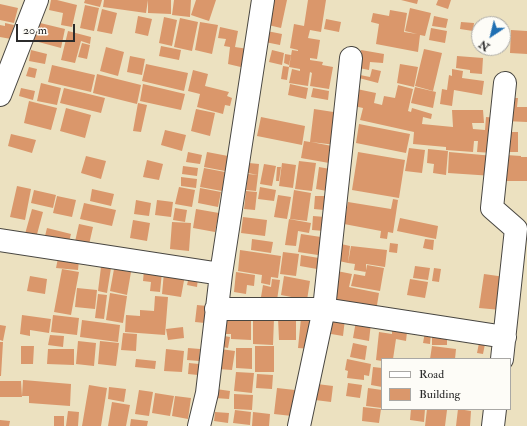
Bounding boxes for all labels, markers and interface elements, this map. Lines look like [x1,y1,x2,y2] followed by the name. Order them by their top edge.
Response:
[18,16,77,42] scale bar
[471,16,511,56] north arrow
[23,23,47,38] text: 20 m
[477,37,492,54] text: N
[381,358,511,410] legend
[419,367,444,382] text: Road
[419,387,460,402] text: Building

